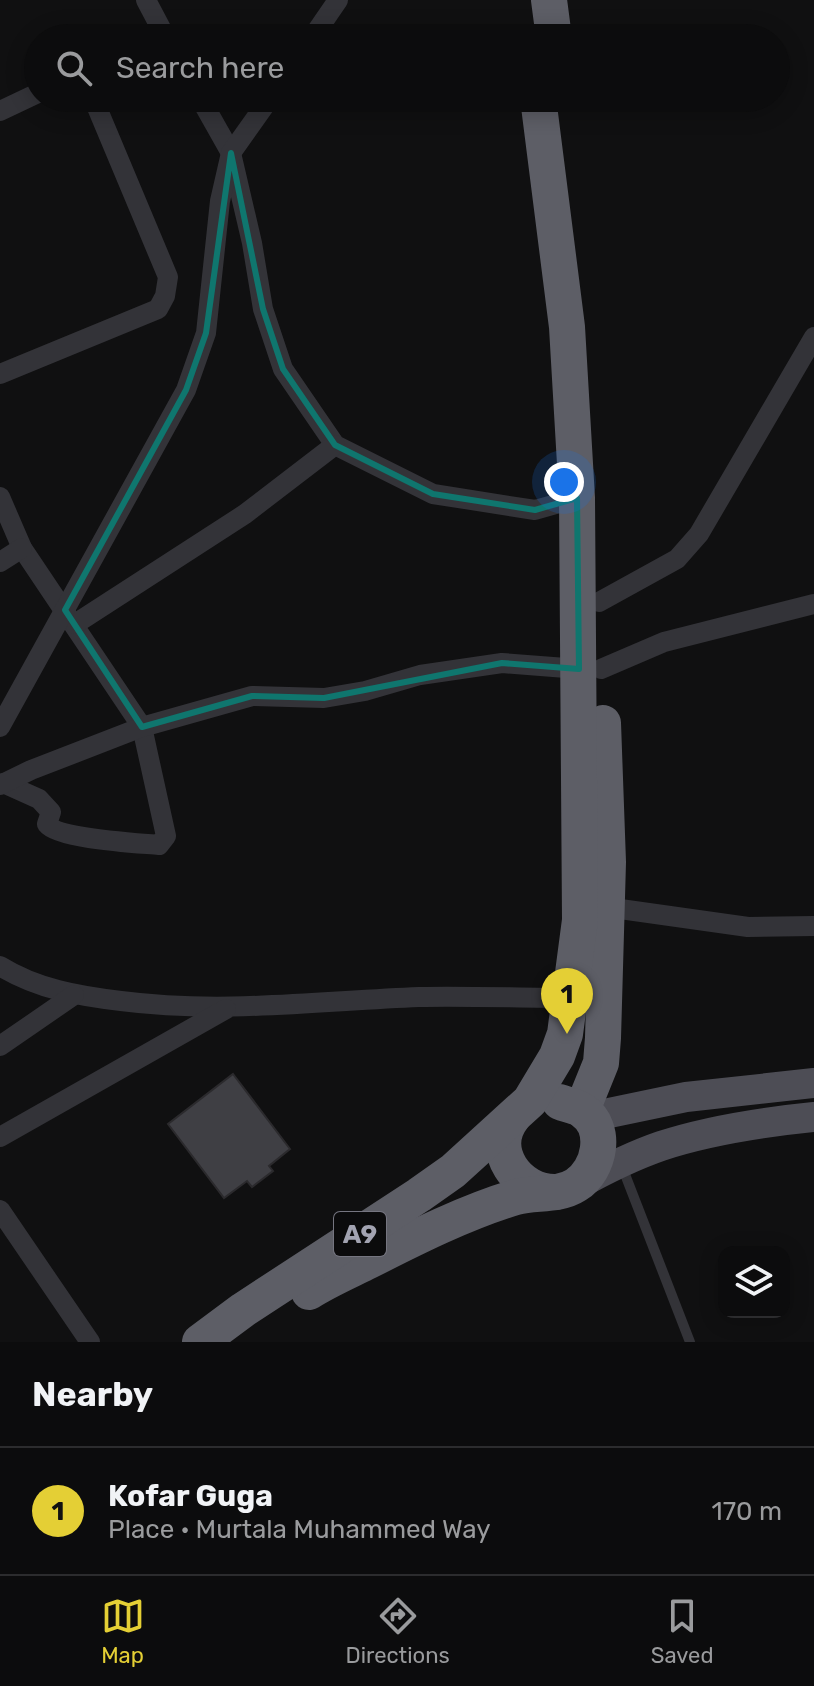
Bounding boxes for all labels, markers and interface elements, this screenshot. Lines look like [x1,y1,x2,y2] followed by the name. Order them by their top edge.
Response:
[24,24,790,112] search box
[52,46,96,90] icon: search
[116,50,284,86] text: Search here
[544,462,584,502] your location
[541,968,593,1034] pin: 1
[334,1212,386,1256] road number: A9
[718,1246,790,1318] map controls
[718,1246,790,1318] button: layers
[32,1374,153,1415] text: Nearby
[108,1478,273,1514] text: Kofar Guga
[52,1496,64,1527] text: 1
[712,1496,782,1527] text: 170 m
[108,1514,491,1545] text: Place · Murtala Muhammed Way
[101,1594,145,1669] tab: Map
[346,1594,450,1669] tab: Directions
[651,1594,714,1669] tab: Saved

